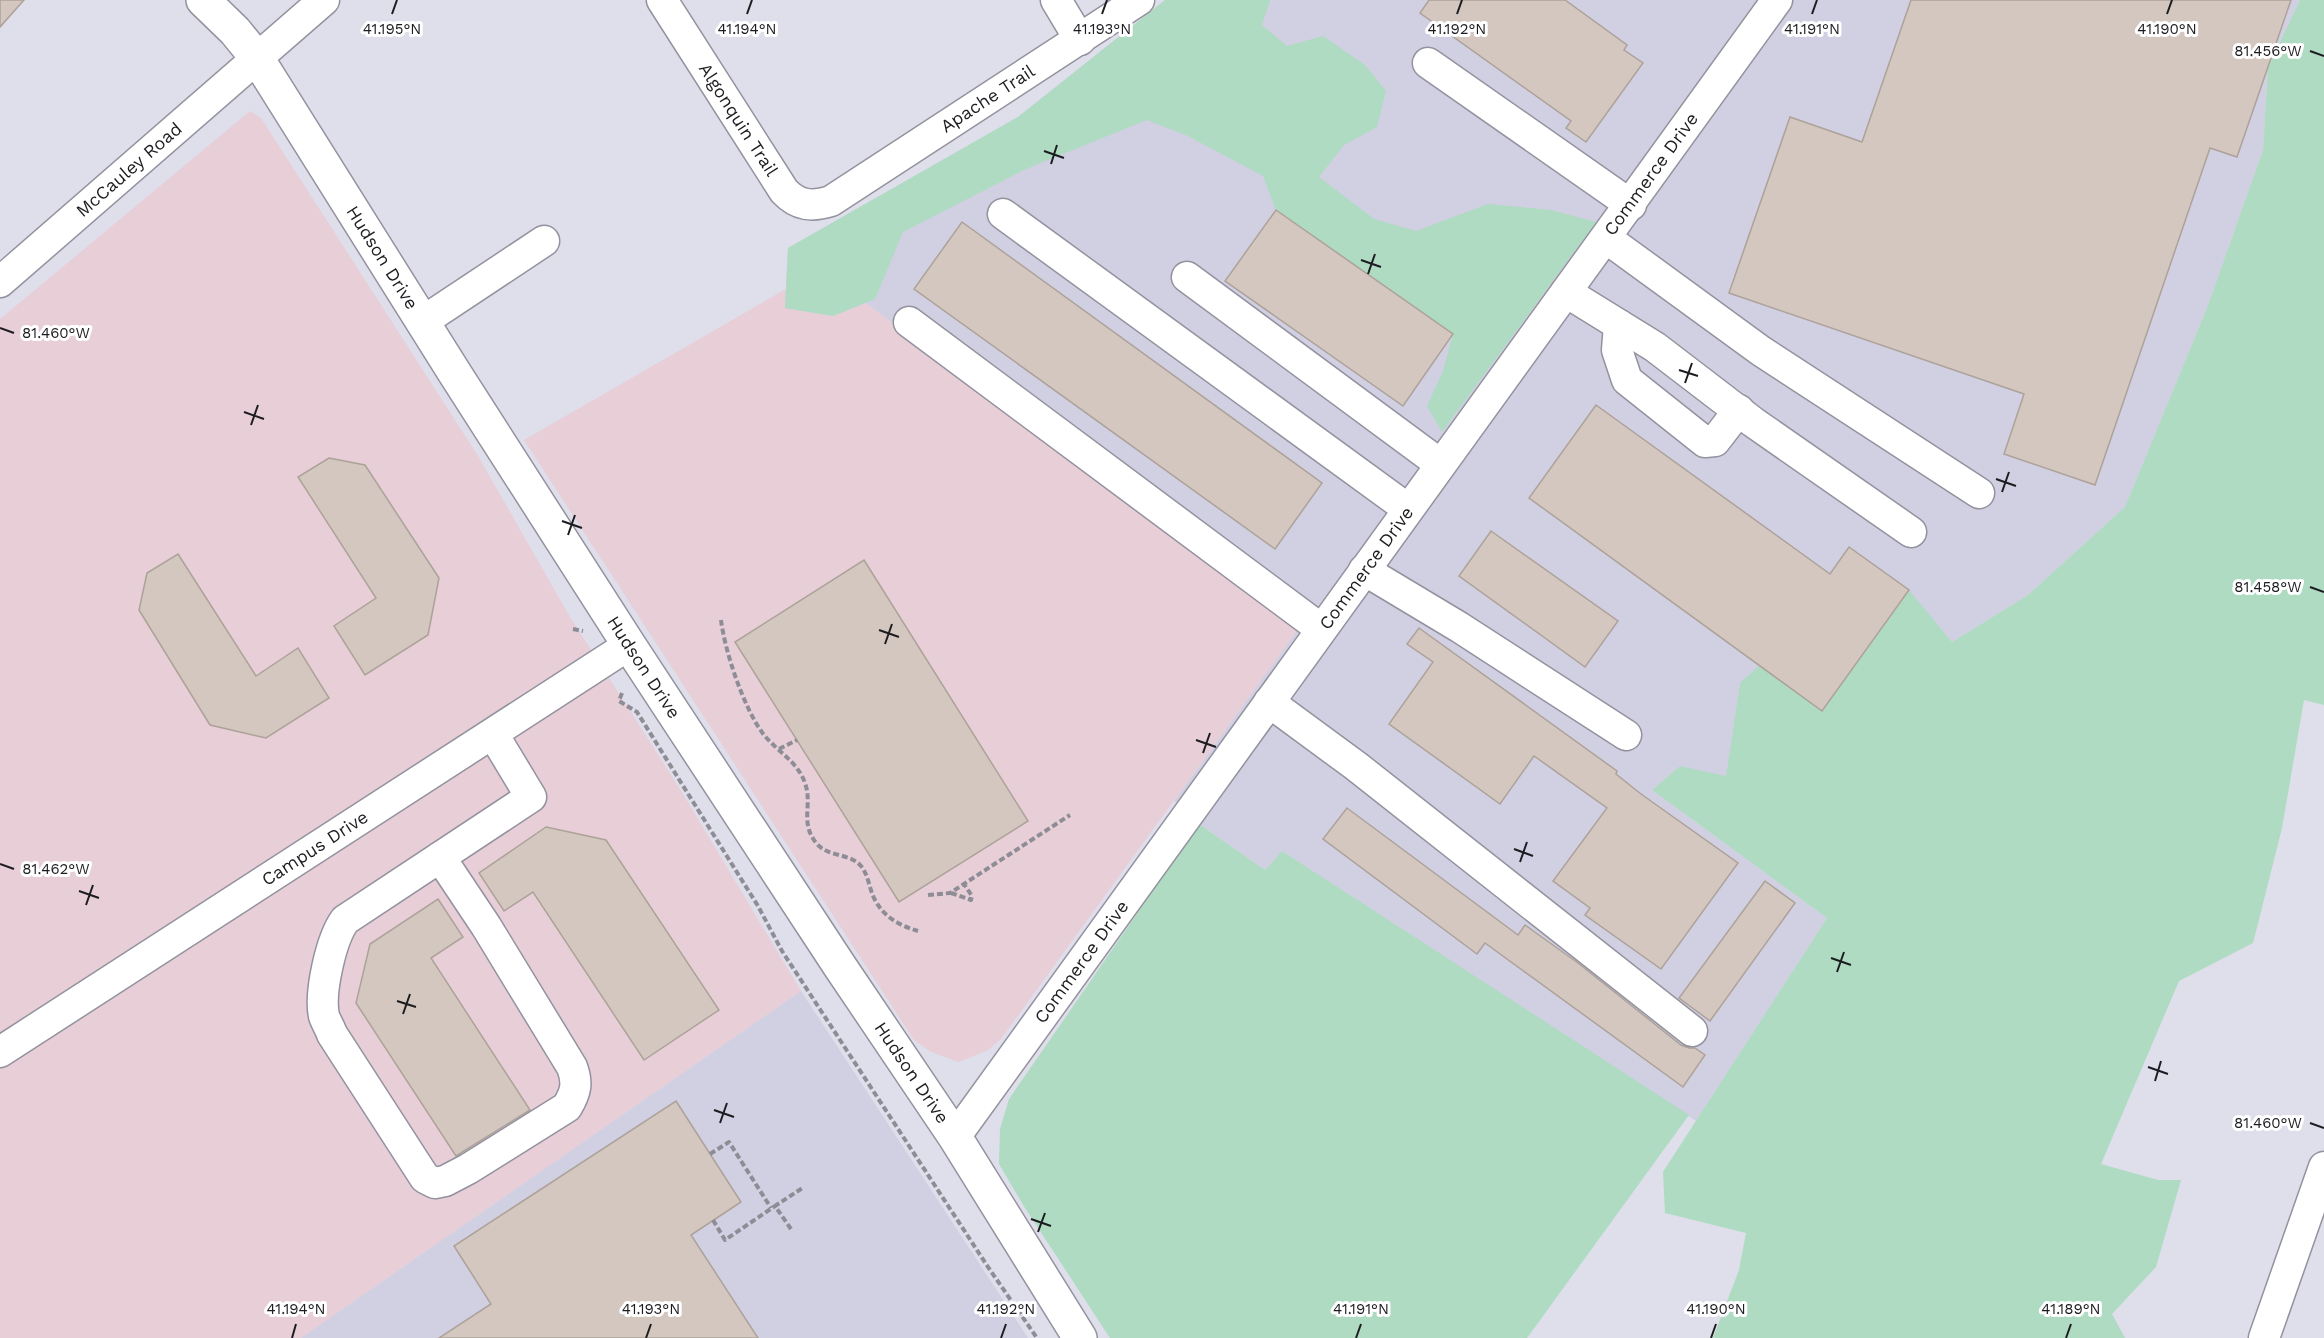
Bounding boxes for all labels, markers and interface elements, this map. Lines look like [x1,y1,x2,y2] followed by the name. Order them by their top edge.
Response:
[363,20,421,38] text: 41.195°N
[717,20,777,38] text: 41.194°N
[1073,20,1131,38] text: 41.193°N
[1428,20,1486,38] text: 41.192°N
[1784,20,1840,38] text: 41.191°N
[2137,20,2197,38] text: 41.190°N
[2234,42,2302,60] text: 81.456°W
[695,59,783,180] street label: Algonquin Trail
[936,60,1039,137] street label: Apache Trail
[1599,108,1702,239] street label: Commerce Drive
[71,118,186,221] street label: McCauley Road
[342,202,423,313] street label: Hudson Drive
[22,324,90,342] text: 81.460°W
[1314,502,1417,633] street label: Commerce Drive
[2234,578,2302,596] text: 81.458°W
[603,612,685,722] street label: Hudson Drive
[257,806,372,890] street label: Campus Drive
[22,860,90,878] text: 81.462°W
[1030,896,1133,1027] street label: Commerce Drive
[870,1018,954,1127] street label: Hudson Drive
[2234,1114,2302,1132] text: 81.460°W
[266,1300,326,1318] text: 41.194°N
[622,1300,680,1318] text: 41.193°N
[977,1300,1035,1318] text: 41.192°N
[1333,1300,1389,1318] text: 41.191°N
[1686,1300,1746,1318] text: 41.190°N
[2041,1300,2101,1318] text: 41.189°N

